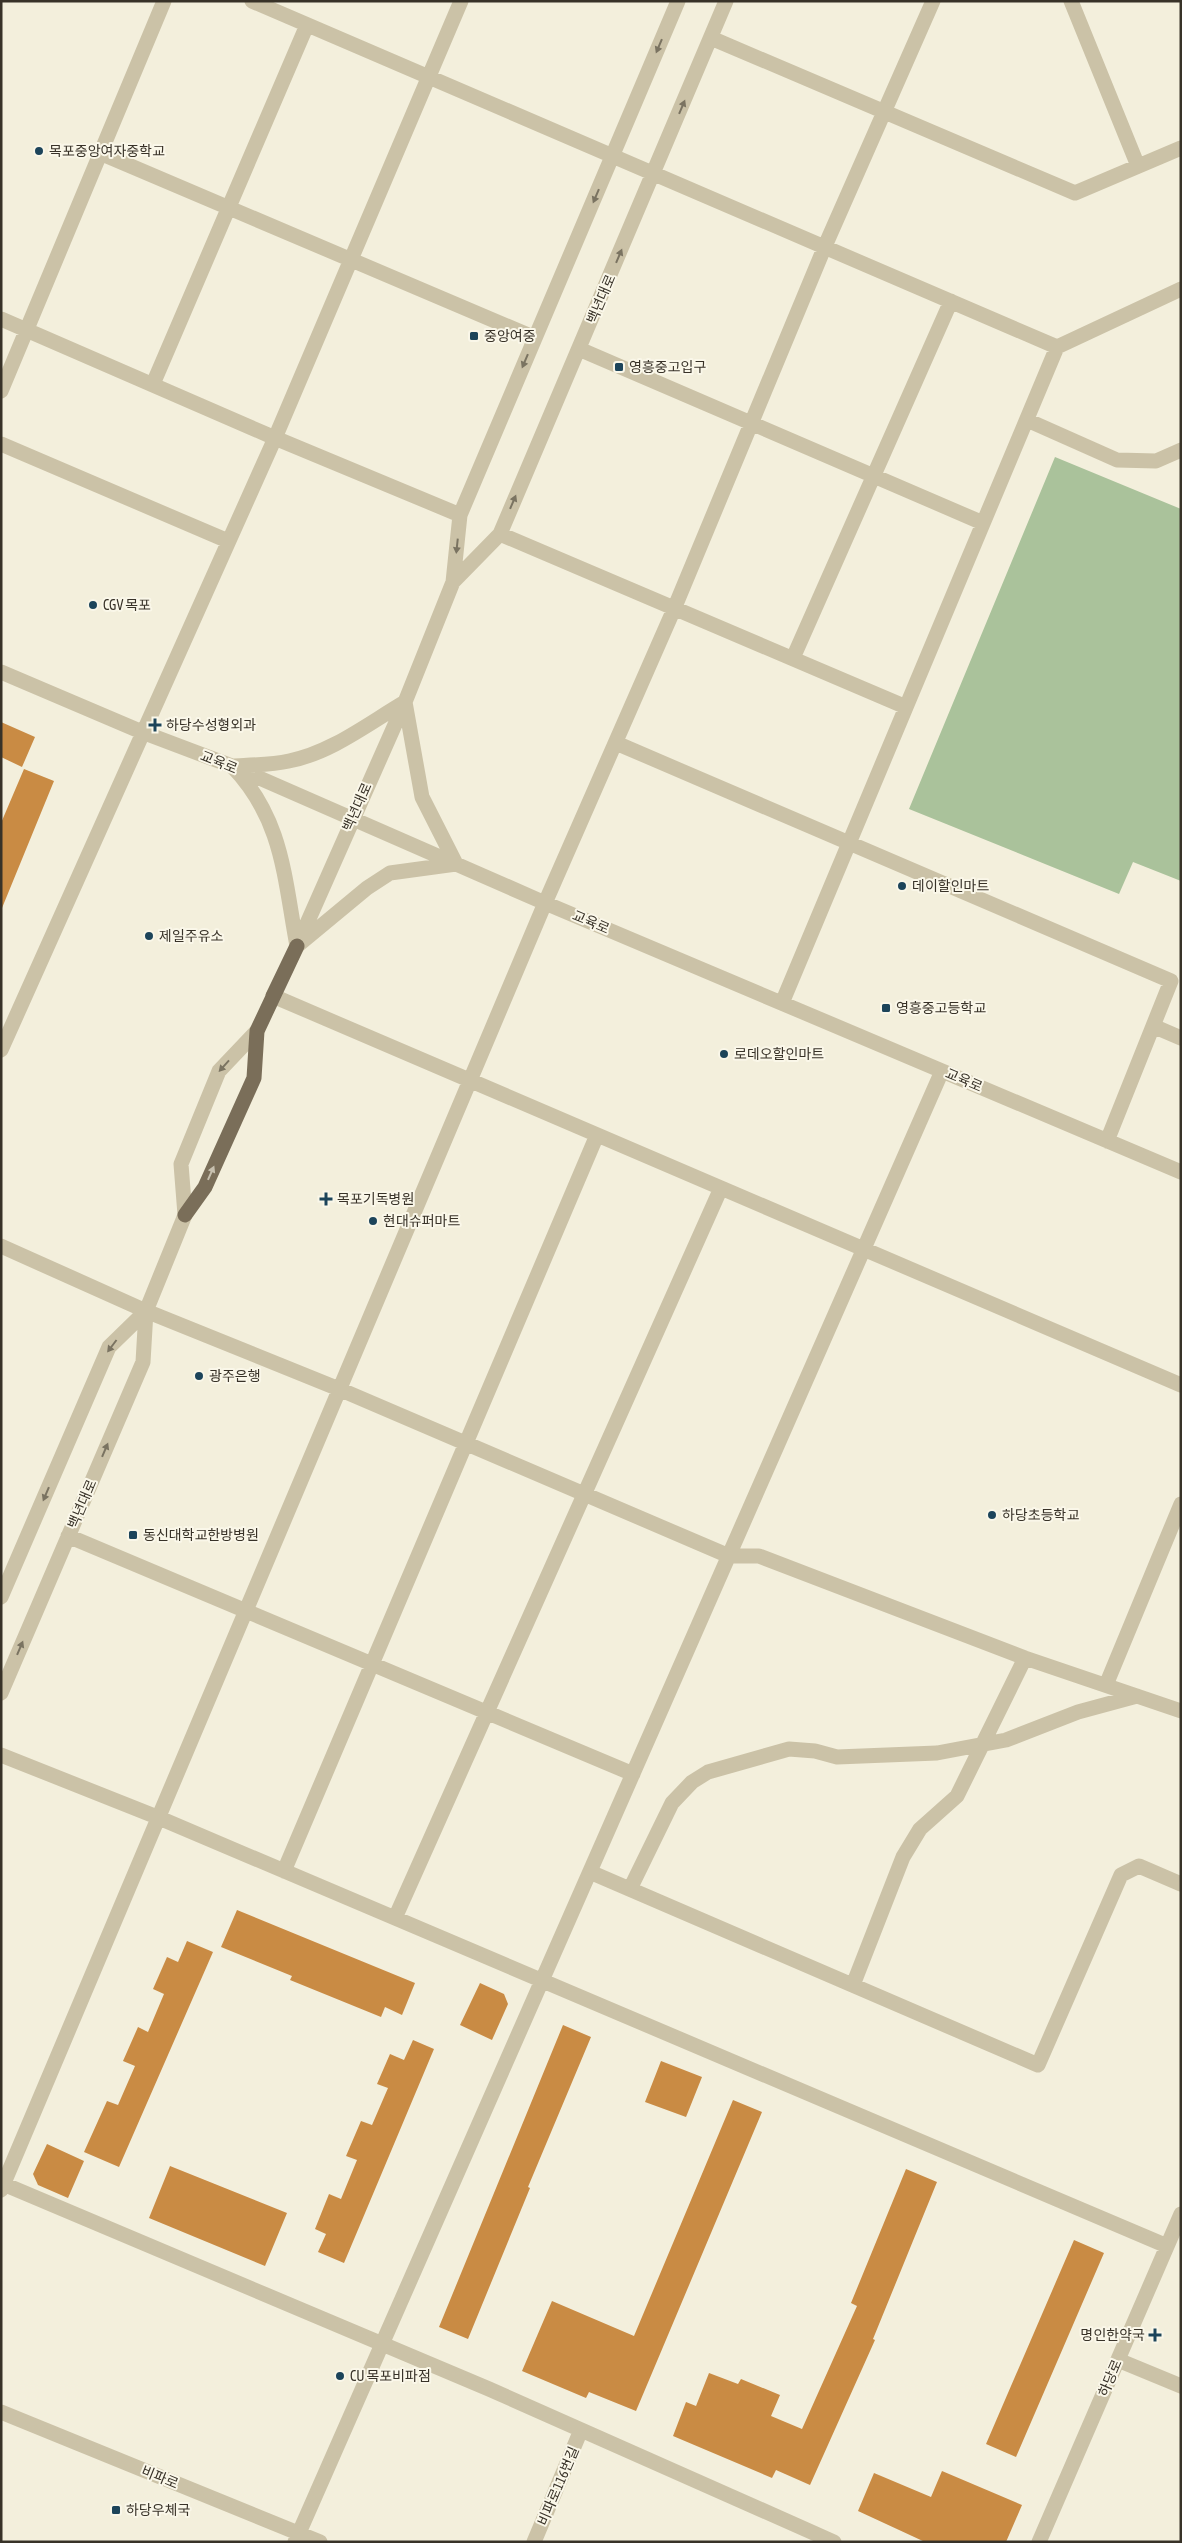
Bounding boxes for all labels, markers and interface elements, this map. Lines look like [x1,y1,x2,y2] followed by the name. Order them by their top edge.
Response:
[655,39,663,53] one-way arrow
[679,100,687,114] one-way arrow
[49,143,165,159] place label: 목포중앙여자중학교
[33,145,45,157] marker: 목포중앙여자중학교
[591,189,599,203] one-way arrow
[615,249,623,263] one-way arrow
[584,272,618,326] street label: 백년대로
[484,328,536,344] place label: 중앙여중
[468,330,480,342] marker: 중앙여중
[521,354,529,368] one-way arrow
[629,359,706,375] place label: 영흥중고입구
[613,361,625,373] marker: 영흥중고입구
[510,495,518,509] one-way arrow
[453,538,461,554] one-way arrow
[103,597,151,613] place label: CGV 목포
[87,599,99,611] marker: CGV 목포
[166,717,256,733] place label: 하당수성형외과
[148,718,162,732] marker: 하당수성형외과
[198,747,240,777] street label: 교육로
[339,780,375,834] street label: 백년대로
[912,878,989,894] place label: 데이할인마트
[896,880,908,892] marker: 데이할인마트
[570,907,612,937] street label: 교육로
[159,928,224,944] place label: 제일주유소
[143,930,155,942] marker: 제일주유소
[896,1000,986,1016] place label: 영흥중고등학교
[880,1002,892,1014] marker: 영흥중고등학교
[734,1046,824,1062] place label: 로데오할인마트
[718,1048,730,1060] marker: 로데오할인마트
[218,1060,230,1072] one-way arrow
[943,1065,985,1095] street label: 교육로
[207,1166,215,1180] one-way arrow
[337,1191,414,1207] place label: 목포기독병원
[319,1192,333,1206] marker: 목포기독병원
[383,1213,460,1229] place label: 현대슈퍼마트
[367,1215,379,1227] marker: 현대슈퍼마트
[107,1339,117,1353] one-way arrow
[209,1368,261,1384] place label: 광주은행
[193,1370,205,1382] marker: 광주은행
[102,1443,110,1457] one-way arrow
[65,1477,99,1531] street label: 백년대로
[41,1487,49,1501] one-way arrow
[1002,1507,1079,1523] place label: 하당초등학교
[986,1509,998,1521] marker: 하당초등학교
[143,1527,259,1543] place label: 동신대학교한방병원
[127,1529,139,1541] marker: 동신대학교한방병원
[17,1641,25,1655] one-way arrow
[1081,2327,1145,2343] place label: 명인한약국
[1149,2329,1161,2341] marker: 명인한약국
[1095,2357,1125,2399] street label: 하당로
[350,2368,431,2384] place label: CU 목포비파점
[334,2370,346,2382] marker: CU 목포비파점
[534,2444,582,2528] street label: 비파로116번길
[139,2462,181,2492] street label: 비파로
[126,2502,191,2518] place label: 하당우체국
[110,2504,122,2516] marker: 하당우체국

